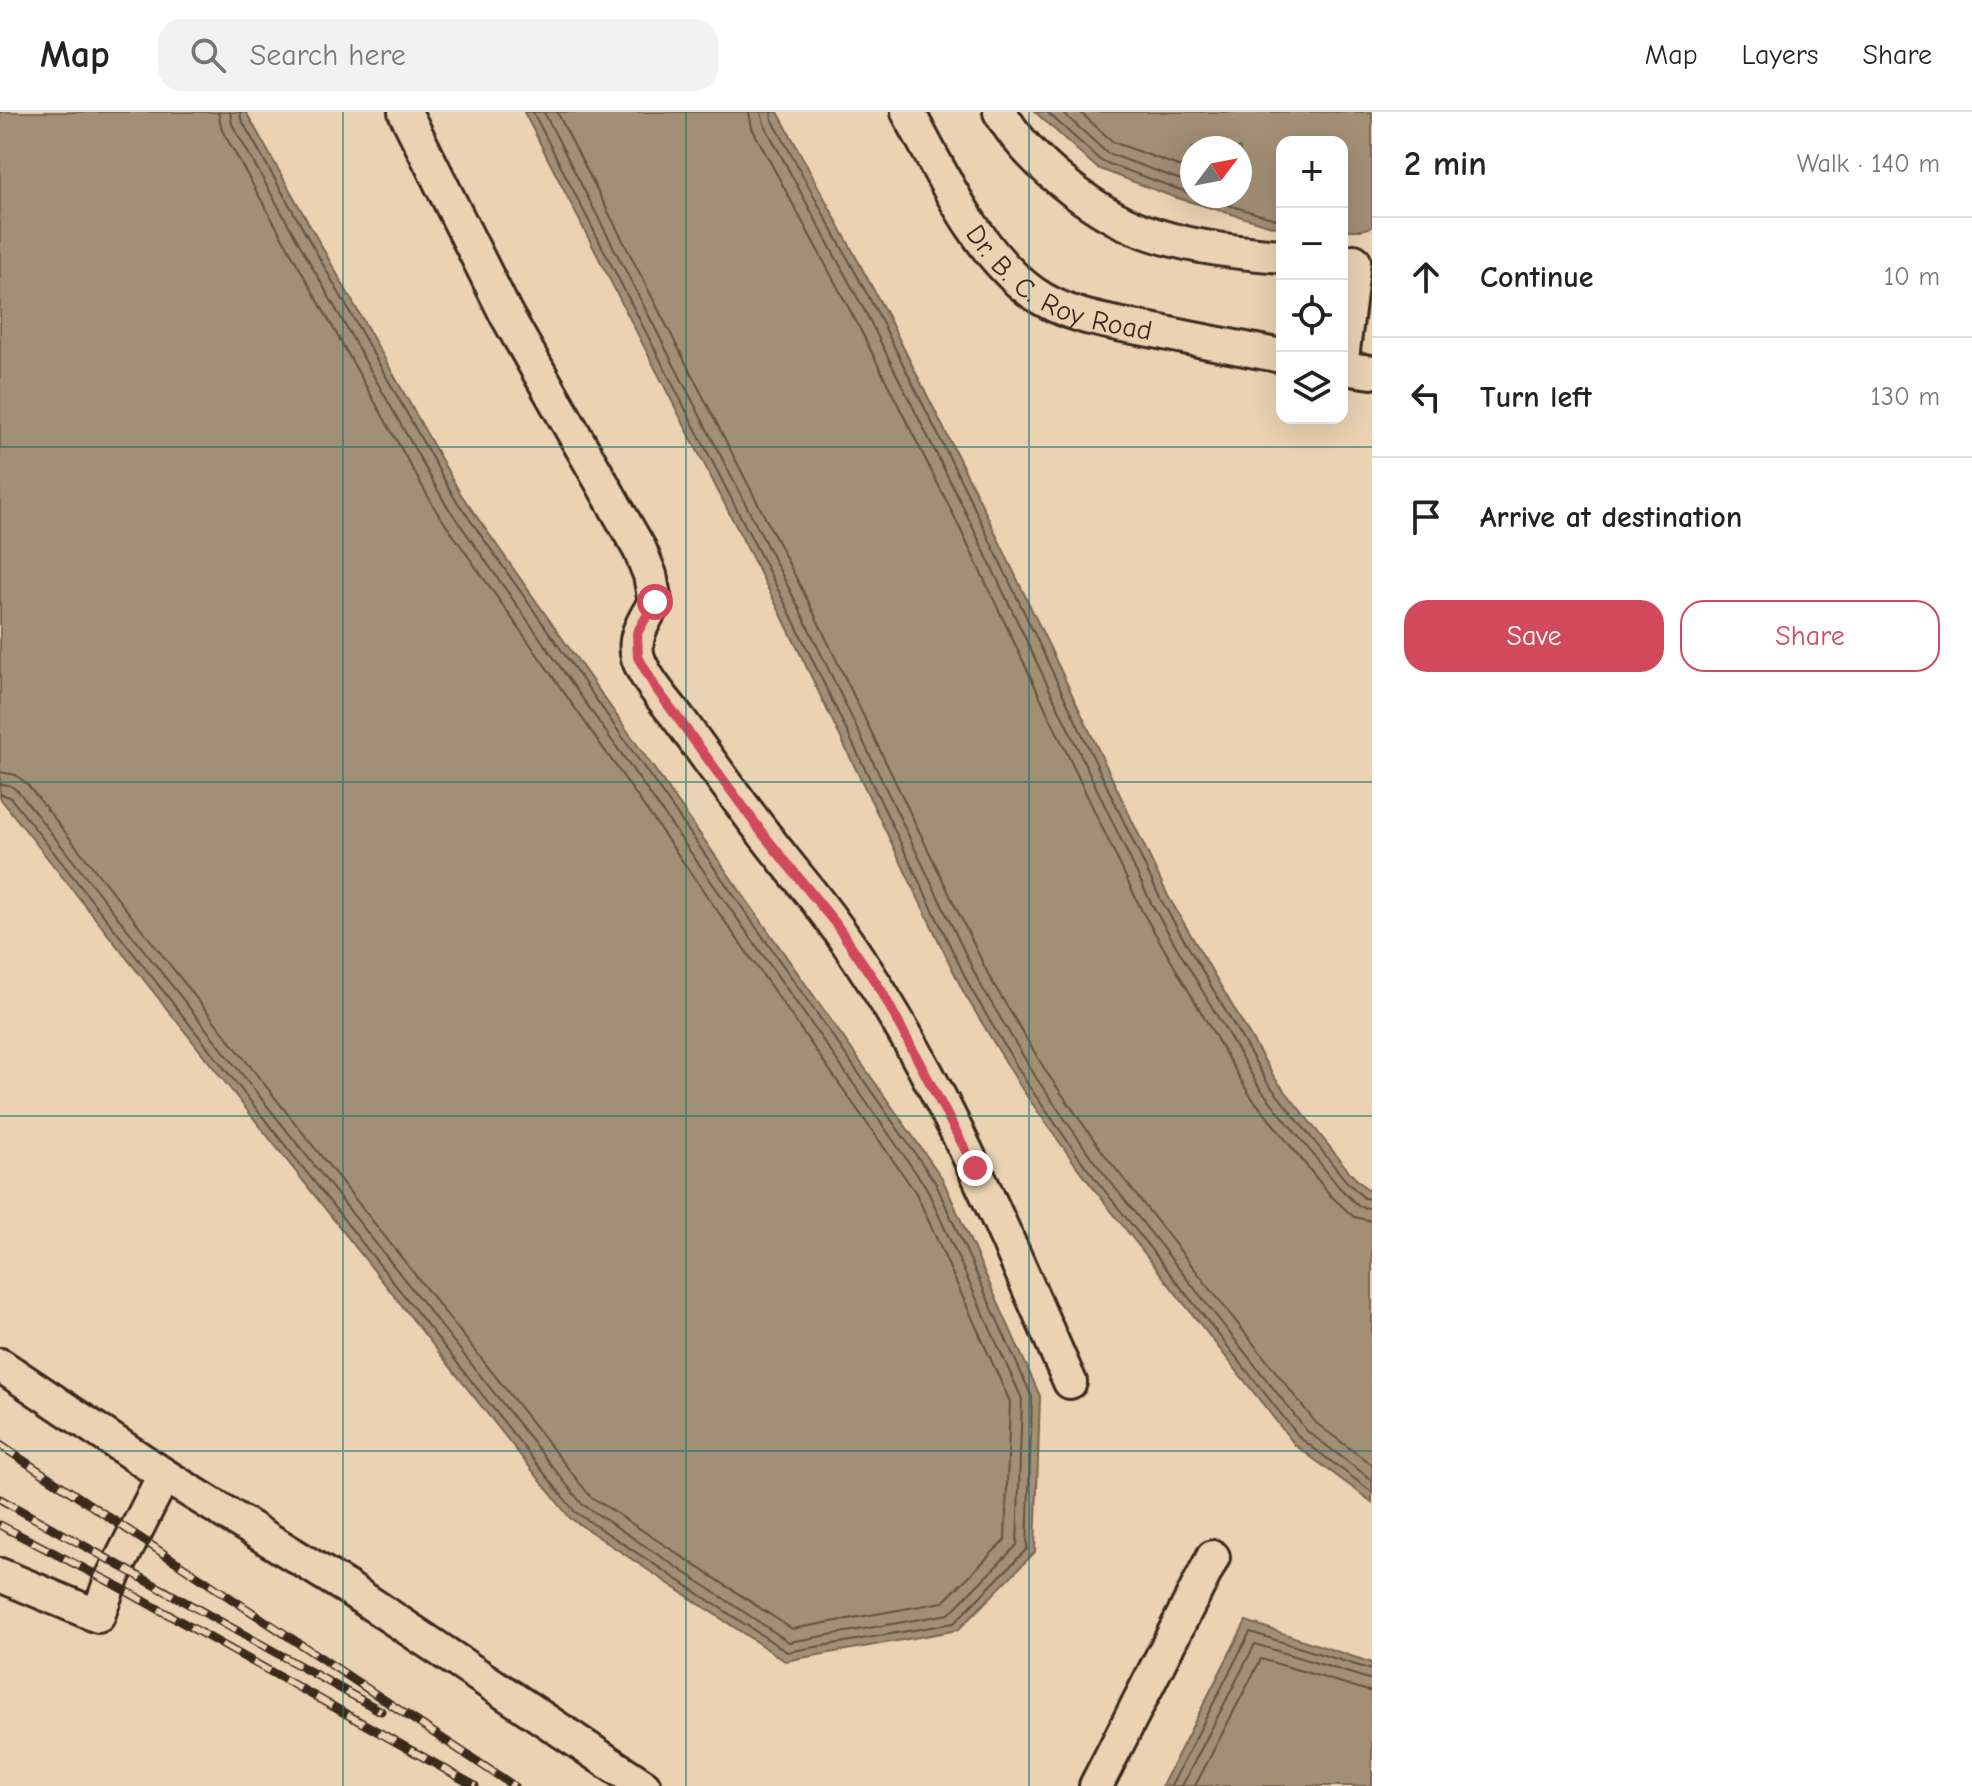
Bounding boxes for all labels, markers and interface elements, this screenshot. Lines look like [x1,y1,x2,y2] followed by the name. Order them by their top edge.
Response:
[158,19,718,91] search box
[40,33,110,77] text: Map
[186,33,230,77] icon: search
[250,38,406,73] text: Search here
[1645,39,1698,71] text: Map
[1742,39,1818,71] text: Layers
[1862,39,1932,71] text: Share
[1180,136,1252,208] north arrow
[1276,136,1348,424] map controls
[1276,136,1348,208] button: +
[1404,144,1487,184] text: 2 min
[1797,149,1940,179] text: Walk · 140 m
[1276,208,1348,280] button: −
[959,219,1155,347] street label: Dr. B. C. Roy Road
[1404,255,1448,299] icon: ahead
[1480,260,1594,295] text: Continue
[1884,262,1940,292] text: 10 m
[1276,280,1348,352] button: locate
[1276,352,1348,424] button: layers
[1404,375,1448,419] icon: left
[1480,380,1592,415] text: Turn left
[1871,382,1940,412] text: 130 m
[1404,495,1448,539] icon: arrive
[1480,500,1742,535] text: Arrive at destination
[637,584,673,620] route start
[1404,600,1664,672] button: Save
[1680,600,1940,672] button: Share
[957,1150,993,1186] route end

